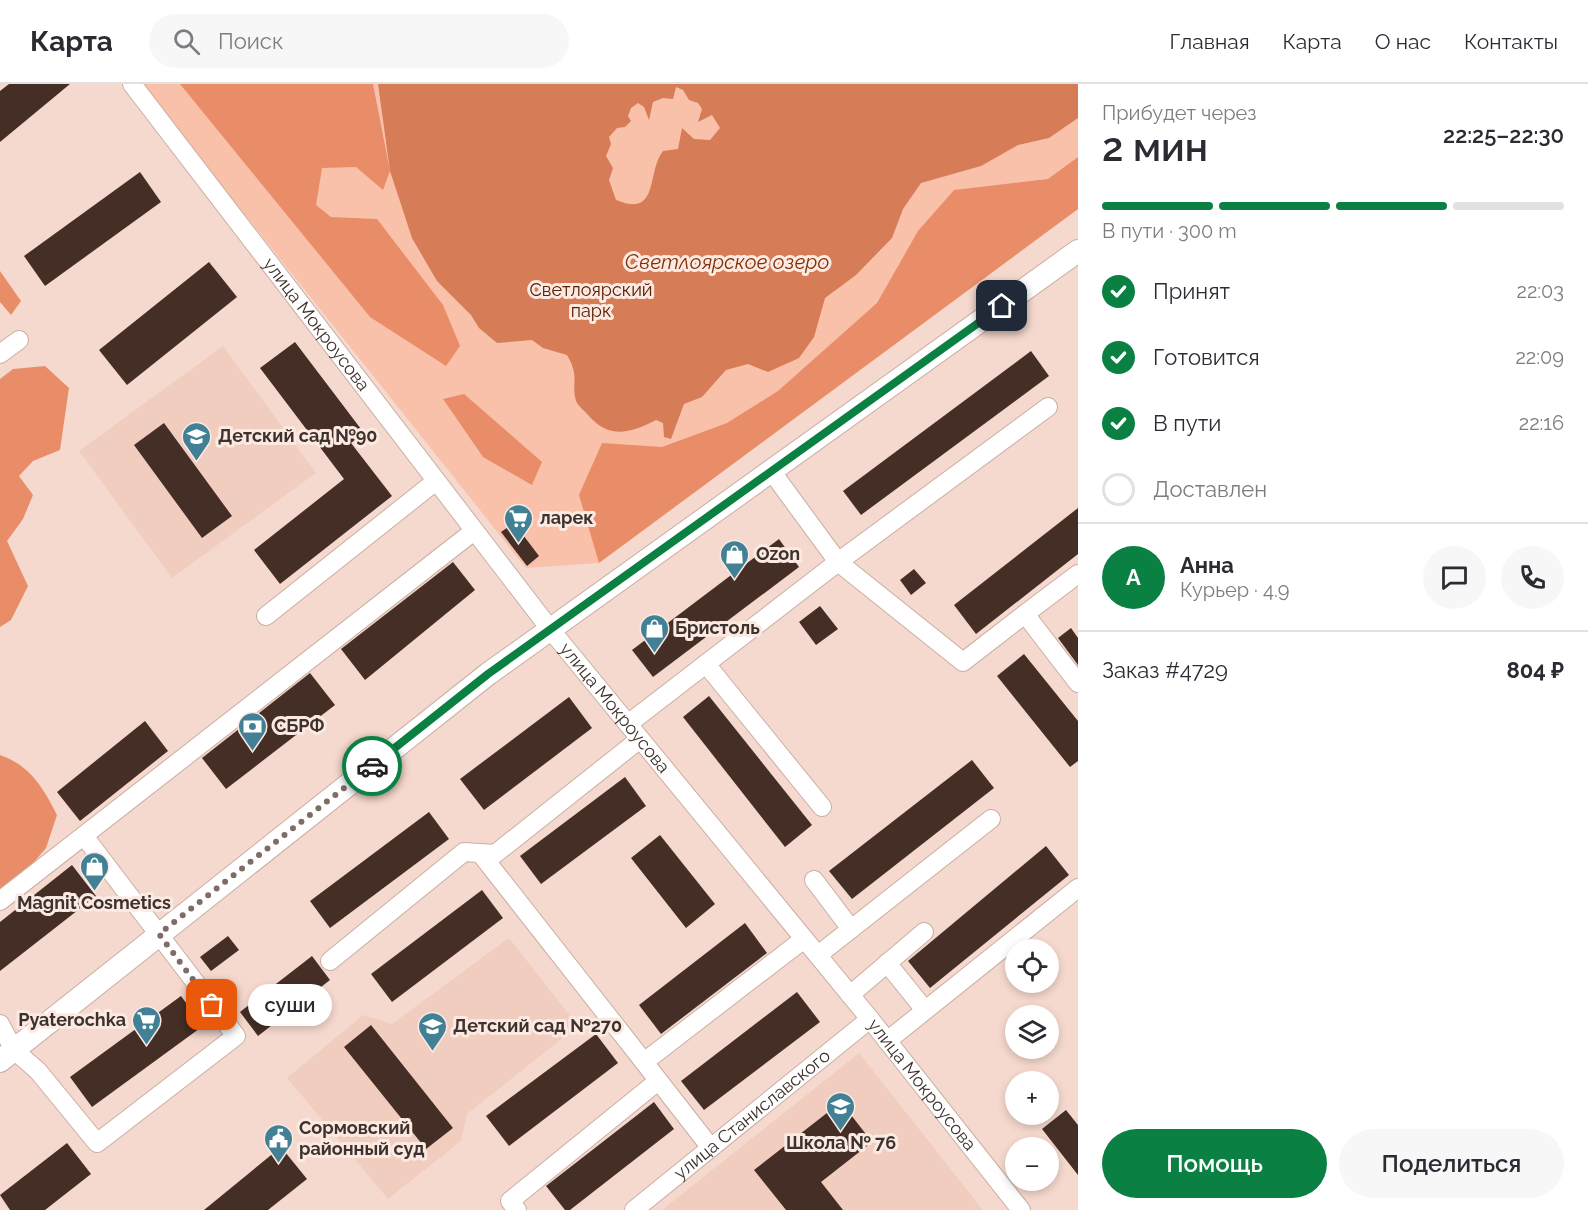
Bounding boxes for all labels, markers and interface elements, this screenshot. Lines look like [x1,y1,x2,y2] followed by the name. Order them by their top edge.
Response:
[149,14,569,68] search box
[30,25,113,58] text: Карта
[170,25,203,58] icon: search
[218,28,283,54] text: Поиск
[1170,29,1250,54] text: Главная
[1283,29,1342,54] text: Карта
[1375,29,1431,54] text: О нас
[1464,29,1558,54] text: Контакты
[1102,101,1256,125] text: Прибудет через
[1443,122,1564,148] text: 22:25–22:30
[1102,124,1208,170] text: 2 мин
[1102,219,1237,243] text: В пути · 300 m
[625,250,829,274] water label: Светлоярское озеро
[259,253,374,395] street label: улица Мокроусова
[1102,275,1135,308] icon: check
[1153,278,1230,304] text: Принят
[529,279,653,321] park label: Светлоярский парк
[1516,279,1564,303] text: 22:03
[976,280,1027,331] pin
[985,289,1018,322] icon: home
[1102,341,1135,374] icon: check
[1153,344,1260,370] text: Готовится
[1515,345,1564,369] text: 22:09
[1102,407,1135,440] icon: check
[1153,410,1221,436] text: В пути
[1519,411,1564,435] text: 22:16
[181,420,213,462] school or university icon: Детский сад №90
[218,425,377,446] place label: Детский сад №90
[1153,476,1267,502] text: Доставлен
[503,502,535,544] supermarket icon: ларек
[540,507,594,528] place label: ларек
[719,538,751,580] shop icon: Ozon
[756,543,800,564] place label: Ozon
[1423,546,1486,609] button: chat
[1501,546,1564,609] button: phone
[1180,552,1234,578] text: Анна
[1126,564,1141,590] text: А
[1180,578,1289,602] text: Курьер · 4.9
[638,612,670,654] shop icon: Бристоль
[675,617,760,638] place label: Бристоль
[556,638,675,777] street label: улица Мокроусова
[1102,657,1228,683] text: Заказ #4729
[1507,657,1564,683] text: 804 ₽
[237,710,269,752] bank icon: СБРФ
[274,715,325,736] place label: СБРФ
[342,736,402,796] courier
[356,750,389,783] icon: car
[78,850,110,892] shop icon: Magnit Cosmetics
[17,892,171,913] place label: Magnit Cosmetics
[1005,939,1059,1191] map controls
[1005,939,1059,993] button: locate
[186,979,237,1030] pin
[248,984,332,1026] callout: суши
[195,988,228,1021] icon: bag
[265,993,315,1017] text: суши
[131,1004,163,1046] supermarket icon: Pyaterochka
[1005,1005,1059,1059] button: layers
[18,1009,126,1030] place label: Pyaterochka
[416,1010,448,1052] school or university icon: Детский сад №270
[864,1014,981,1154] street label: улица Мокроусова
[453,1015,622,1036] place label: Детский сад №270
[670,1044,834,1183] street label: улица Станиславского
[1005,1071,1059,1125] button: +
[825,1090,857,1132] school or university icon: Школа № 76
[299,1117,425,1159] place label: Сормовский районный суд
[262,1122,294,1164] public building icon: Сормовский районный суд
[1102,1129,1327,1198] button: Помощь
[1339,1129,1564,1198] button: Поделиться
[786,1132,896,1153] place label: Школа № 76
[1005,1137,1059,1191] button: −

